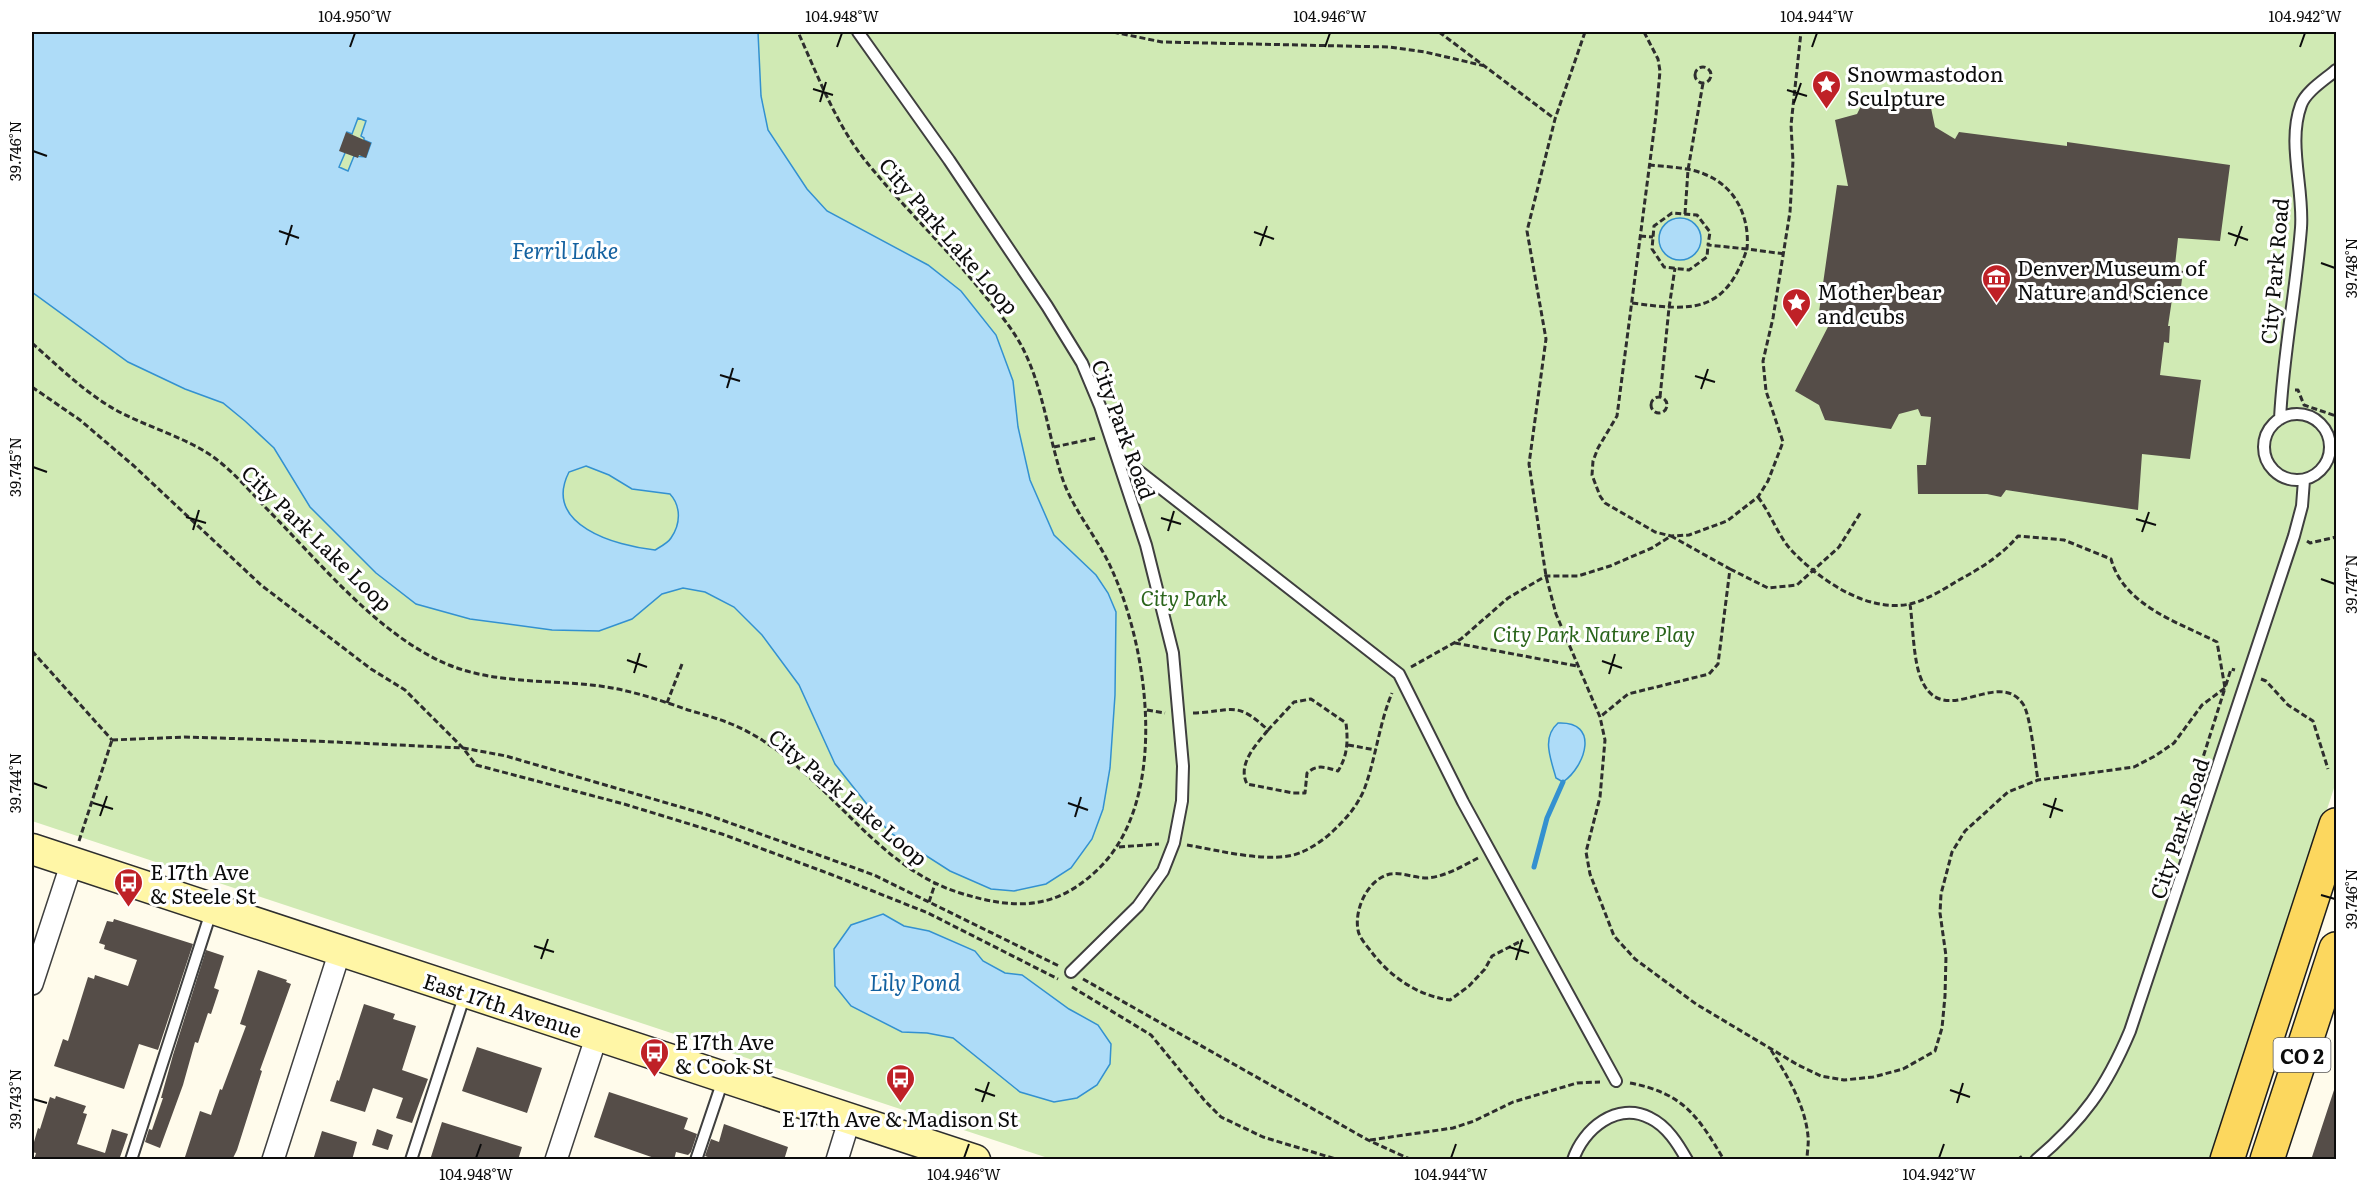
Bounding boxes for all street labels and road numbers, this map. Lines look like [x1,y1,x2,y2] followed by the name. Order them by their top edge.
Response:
[873,150,1027,320] street label: City Park Lake Loop
[2251,196,2295,346] street label: City Park Road
[1085,355,1165,503] street label: City Park Road
[236,457,400,617] street label: City Park Lake Loop
[763,720,935,872] street label: City Park Lake Loop
[2141,753,2215,903] street label: City Park Road
[420,964,587,1044] street label: East 17th Avenue
[2274,1038,2330,1072] road number: CO 2

